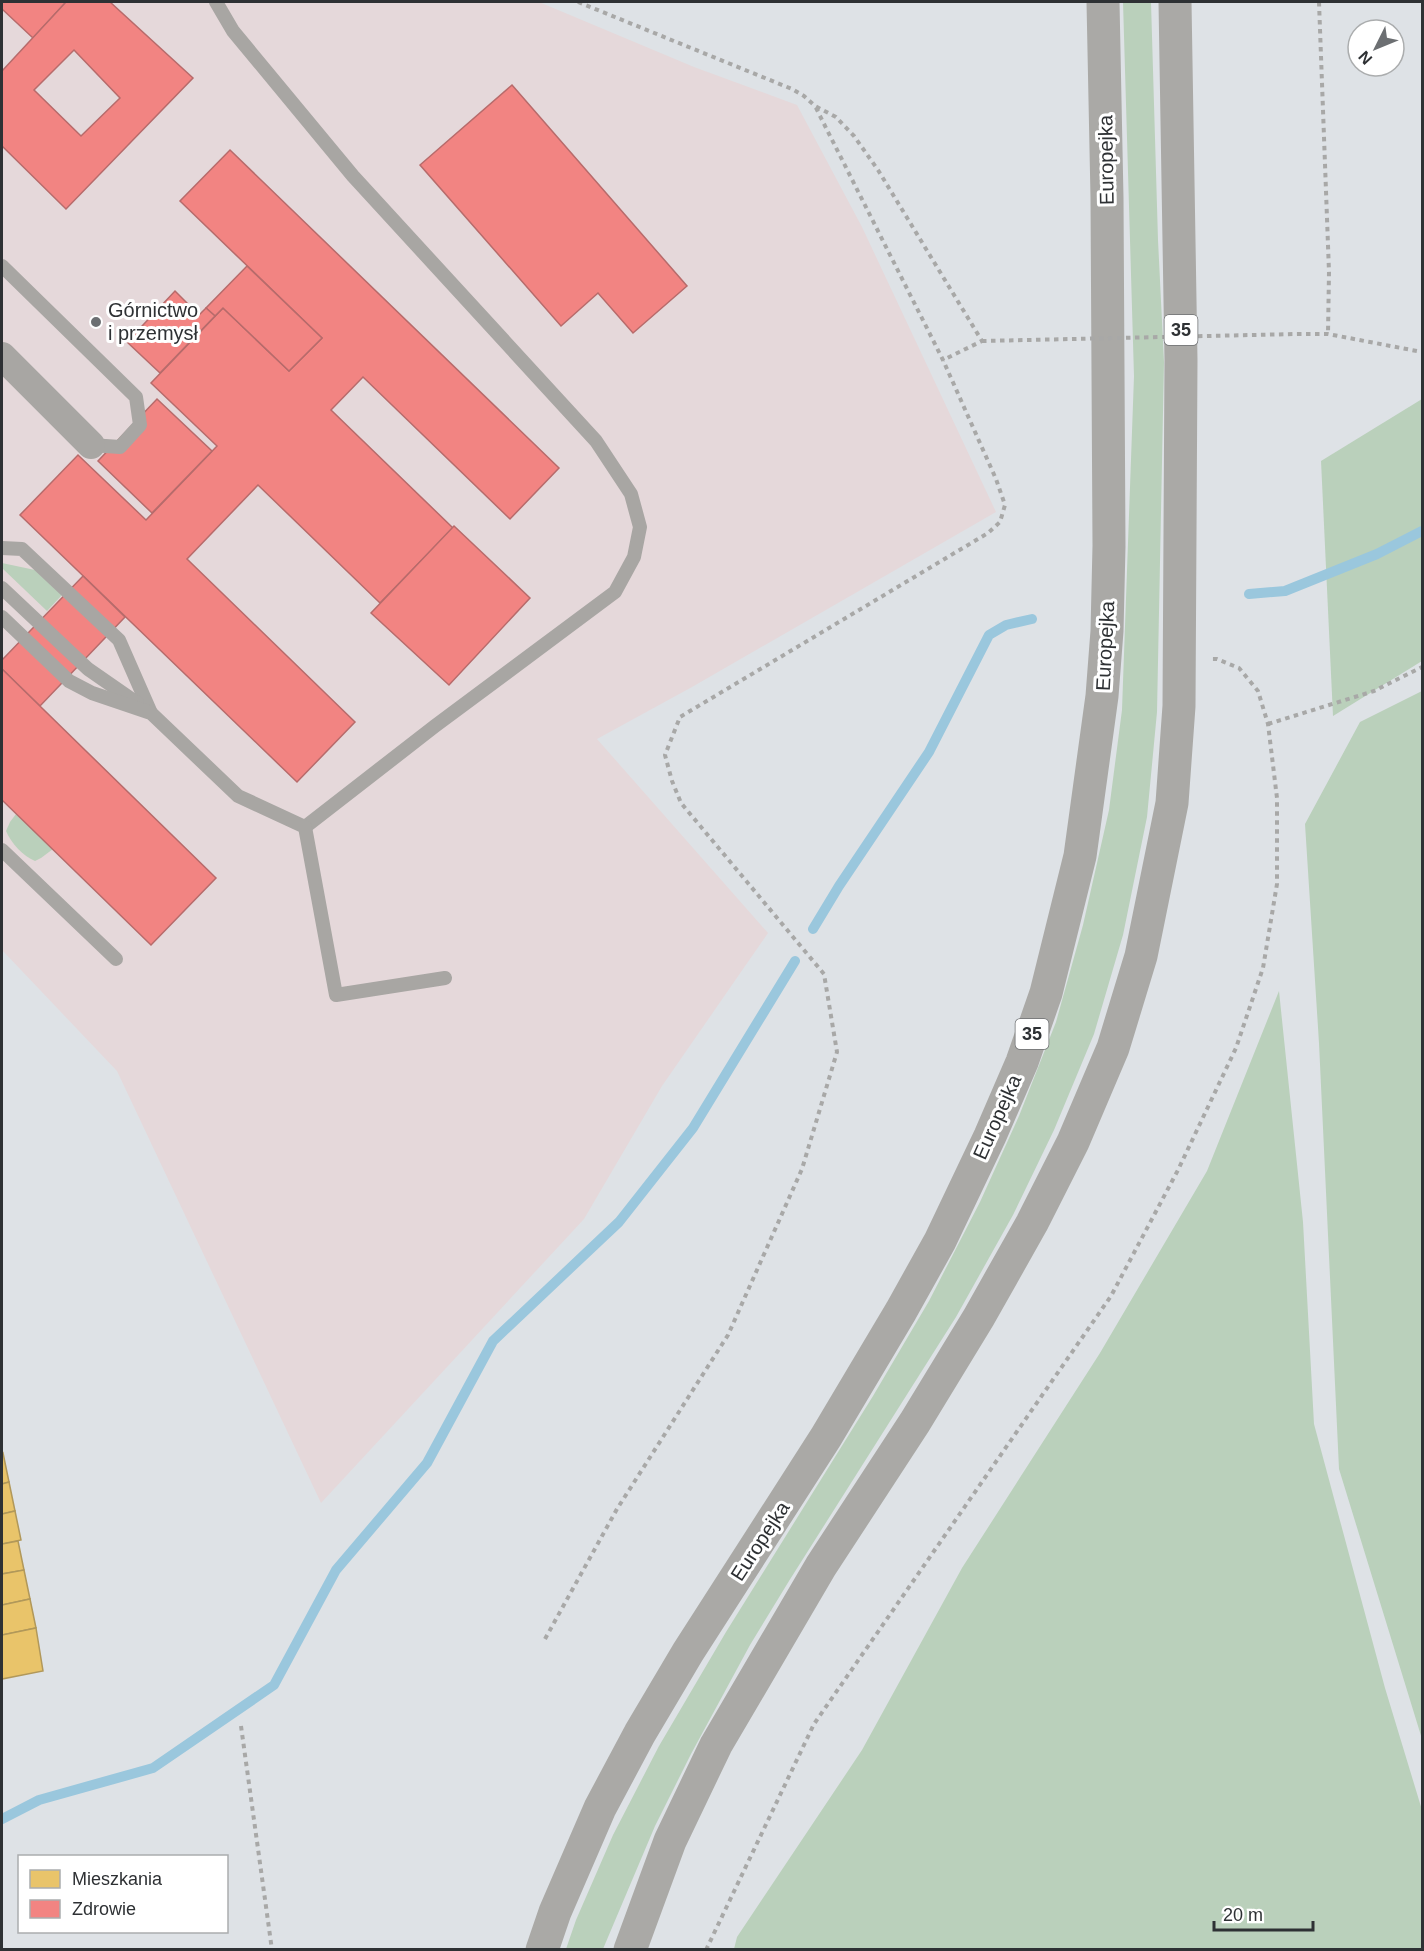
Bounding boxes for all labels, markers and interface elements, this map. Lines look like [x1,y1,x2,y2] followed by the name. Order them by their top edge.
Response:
[1346,18,1406,78] north arrow
[1355,48,1376,68] text: N
[1094,114,1118,205] street label: Europejka
[108,299,199,344] place label: Górnictwo i przemysł
[89,315,103,329] marker: Górnictwo i przemysł
[1164,315,1198,345] road number: 35
[1092,600,1118,692] street label: Europejka
[1016,1019,1048,1049] road number: 35
[969,1071,1026,1163] street label: Europejka
[726,1497,794,1585] street label: Europejka
[18,1855,228,1933] legend
[72,1869,163,1889] text: Mieszkania
[1214,1894,1313,1932] scale bar
[72,1899,136,1919] text: Zdrowie
[1223,1905,1263,1925] text: 20 m

